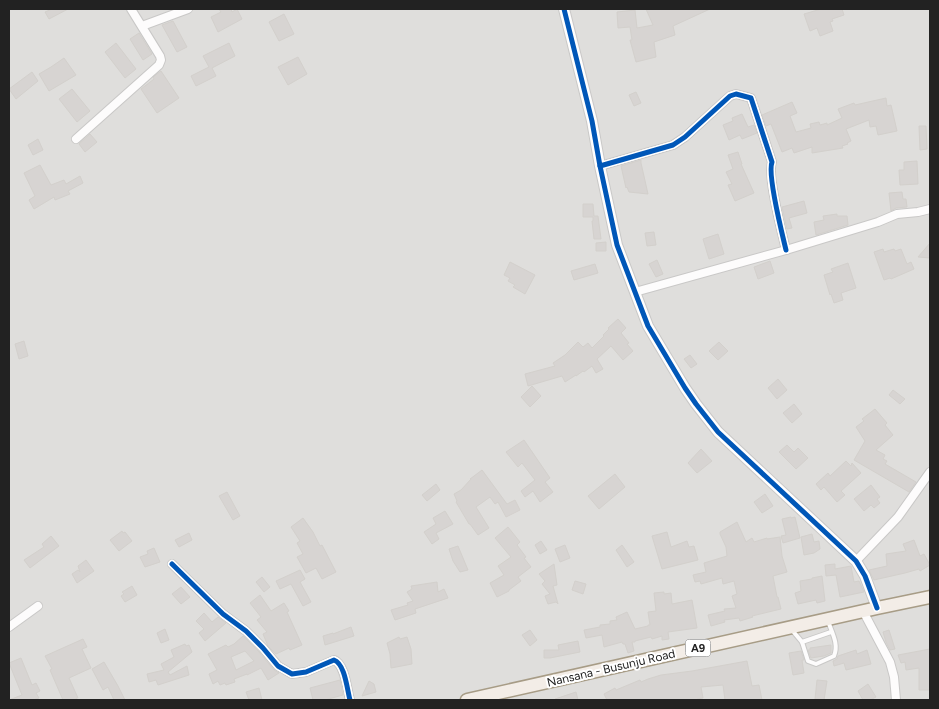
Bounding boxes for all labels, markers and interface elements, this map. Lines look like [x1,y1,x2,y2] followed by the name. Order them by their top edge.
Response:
[686,640,710,656] road number: A9
[546,646,676,690] street label: Nansana - Busunju Road

